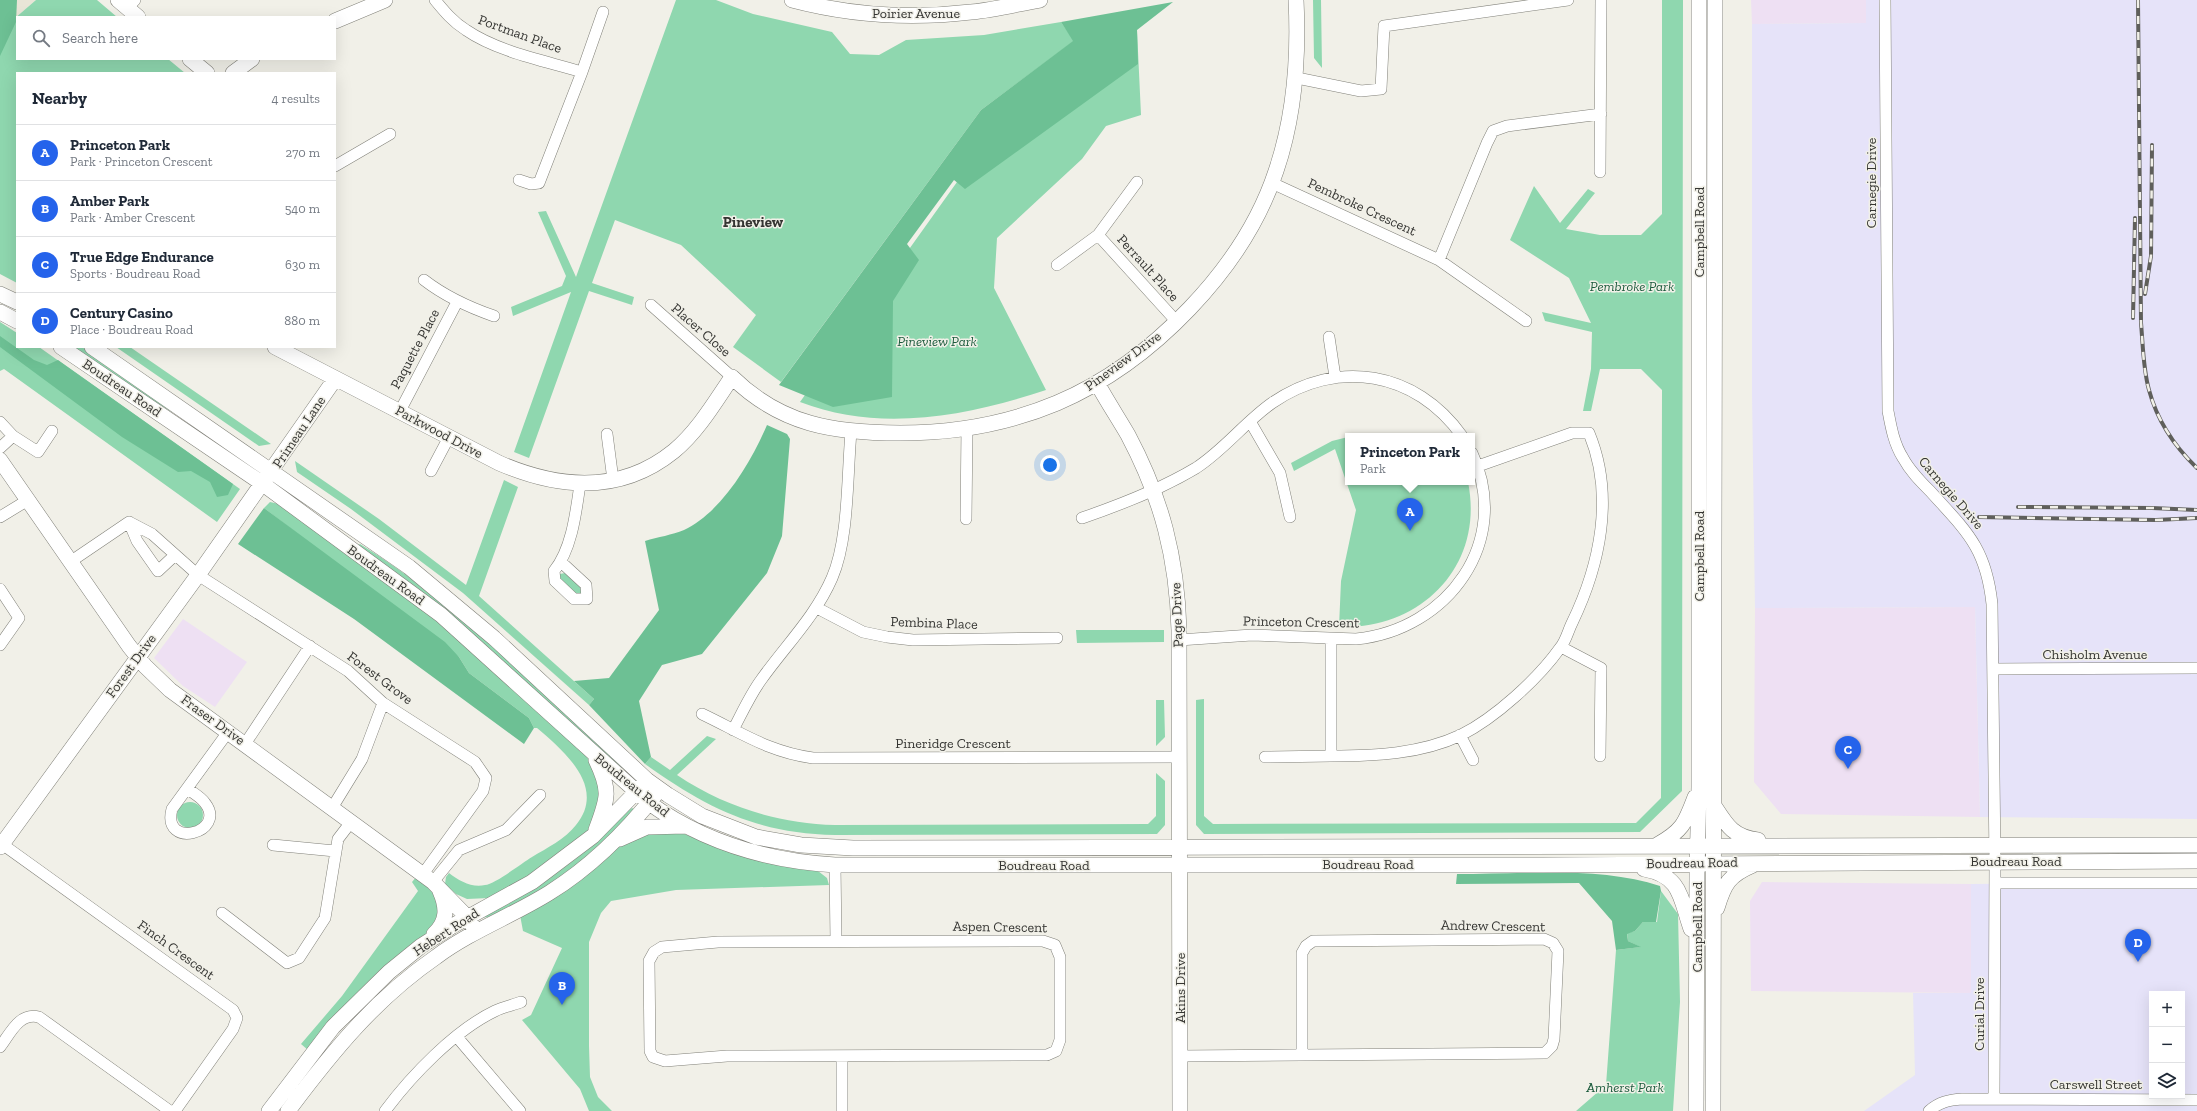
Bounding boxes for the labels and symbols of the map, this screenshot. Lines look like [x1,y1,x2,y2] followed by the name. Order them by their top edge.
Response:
[872,5,960,22] street label: Poirier Avenue
[476,11,564,57] street label: Portman Place
[1863,137,1880,228] street label: Carnegie Drive
[1305,174,1420,240] street label: Pembroke Crescent
[1691,187,1708,277] street label: Campbell Road
[723,213,784,231] district label: Pineview
[1113,231,1183,305] street label: Perrault Place
[1590,278,1674,295] park label: Pembroke Park
[668,300,734,361] street label: Placer Close
[387,306,443,392] street label: Paquette Place
[1081,327,1165,394] street label: Pineview Drive
[897,333,977,350] park label: Pineview Park
[79,355,165,421] street label: Boudreau Road
[269,392,330,471] street label: Primeau Lane
[392,402,486,462] street label: Parkwood Drive
[1915,453,1987,533] street label: Carnegie Drive
[1040,455,1060,475] your location
[1397,498,1423,531] pin: A
[1691,511,1708,601] street label: Campbell Road
[344,541,428,609] street label: Boudreau Road
[1167,582,1187,648] street label: Page Drive
[1243,612,1360,632] street label: Princeton Crescent
[890,613,978,633] street label: Pembina Place
[102,630,160,701] street label: Forest Drive
[2043,646,2148,663] street label: Chisholm Avenue
[344,648,416,708] street label: Forest Grove
[178,691,249,749] street label: Fraser Drive
[895,735,1011,752] street label: Pineridge Crescent
[1835,736,1861,769] pin: C
[591,750,673,821] street label: Boudreau Road
[1970,853,2062,870] street label: Boudreau Road
[1646,854,1738,872] street label: Boudreau Road
[1322,856,1414,873] street label: Boudreau Road
[998,857,1090,874] street label: Boudreau Road
[1689,882,1706,972] street label: Campbell Road
[410,904,482,960] street label: Hebert Road
[134,916,218,984] street label: Finch Crescent
[1441,917,1546,935] street label: Andrew Crescent
[953,918,1048,936] street label: Aspen Crescent
[2125,929,2151,962] pin: D
[1172,952,1189,1023] street label: Akins Drive
[549,972,575,1005] pin: B
[1971,977,1988,1051] street label: Curial Drive
[2050,1076,2143,1093] street label: Carswell Street
[1585,1079,1664,1096] park label: Amherst Park

